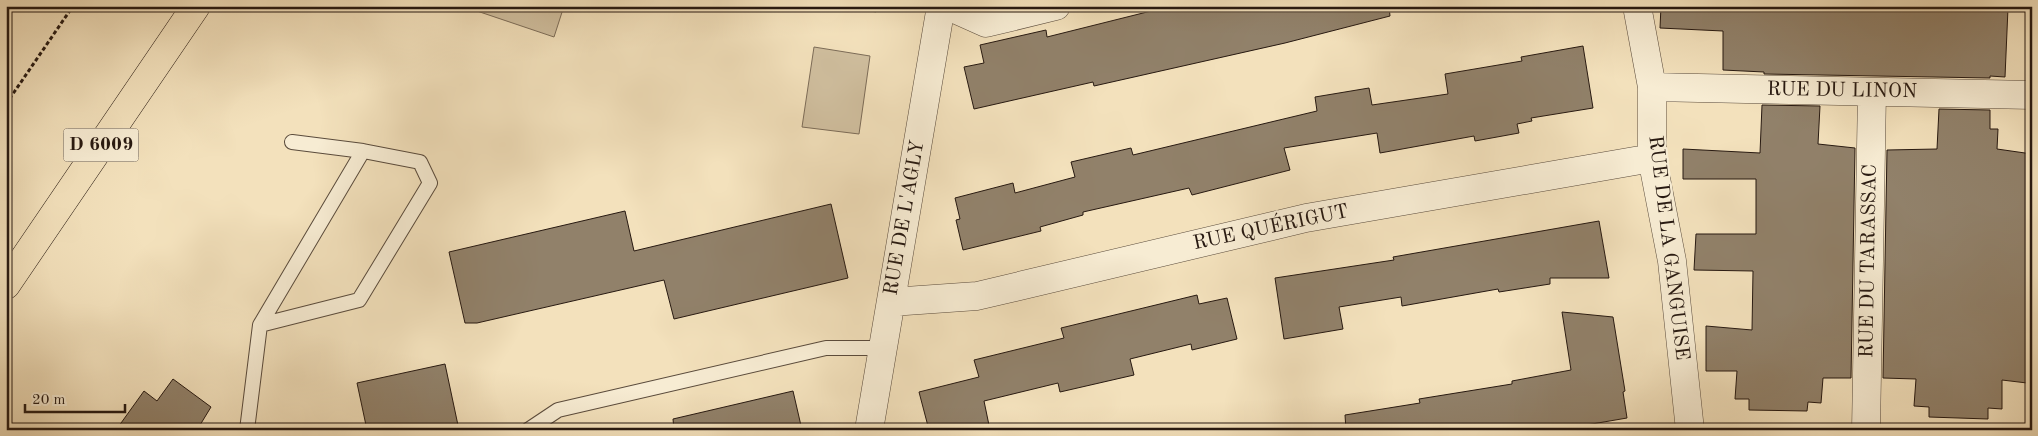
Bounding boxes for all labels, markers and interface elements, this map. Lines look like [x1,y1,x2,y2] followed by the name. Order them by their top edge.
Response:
[1767,80,1917,102] street label: RUE DU LINON
[64,128,138,162] road number: D 6009
[1644,134,1692,362] street label: RUE DE LA GANGUISE
[881,138,929,297] street label: RUE DE L'AGLY
[1857,164,1881,358] street label: RUE DU TARASSAC
[1191,199,1351,254] street label: RUE QUÉRIGUT
[25,381,125,413] scale bar
[32,393,66,408] text: 20 m

